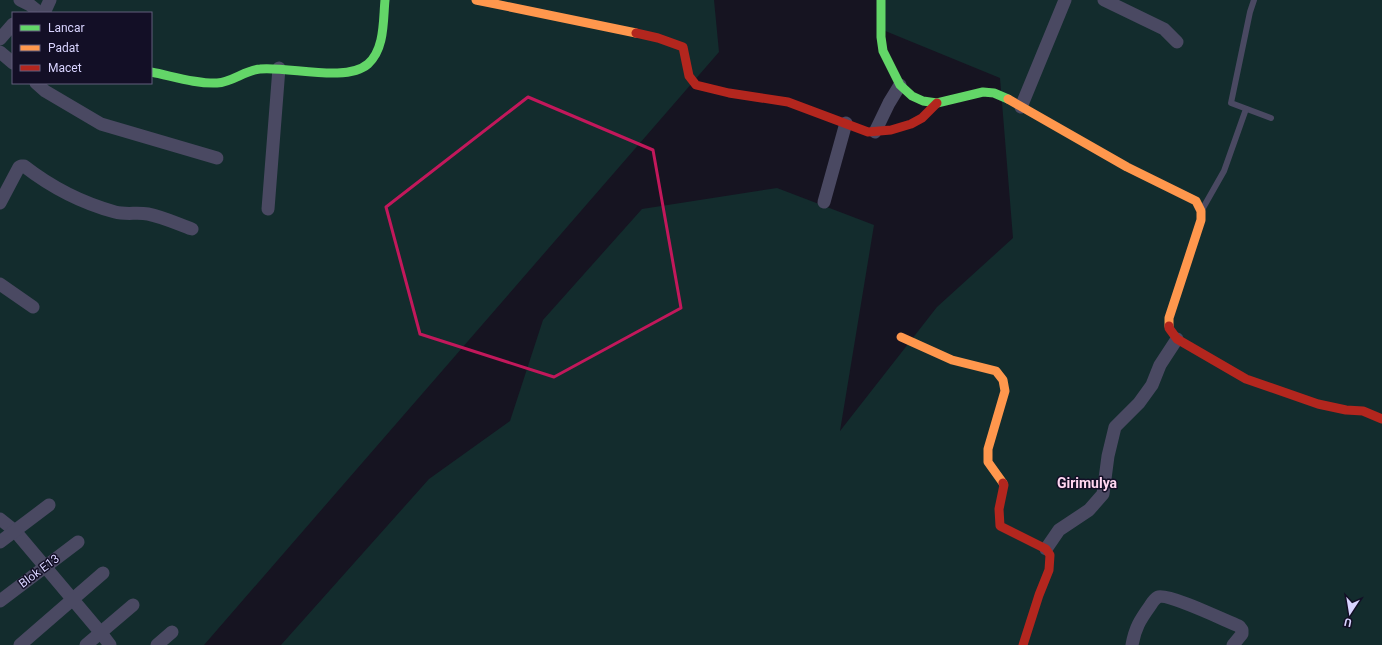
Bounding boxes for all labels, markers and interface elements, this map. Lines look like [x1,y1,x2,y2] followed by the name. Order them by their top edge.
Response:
[12,12,152,84] legend
[48,21,85,35] text: Lancar
[48,41,79,55] text: Padat
[48,61,82,75] text: Macet
[1057,475,1118,491] district label: Girimulya
[16,551,62,591] street label: Blok E13
[1330,593,1370,633] north arrow
[1343,615,1353,629] text: U

